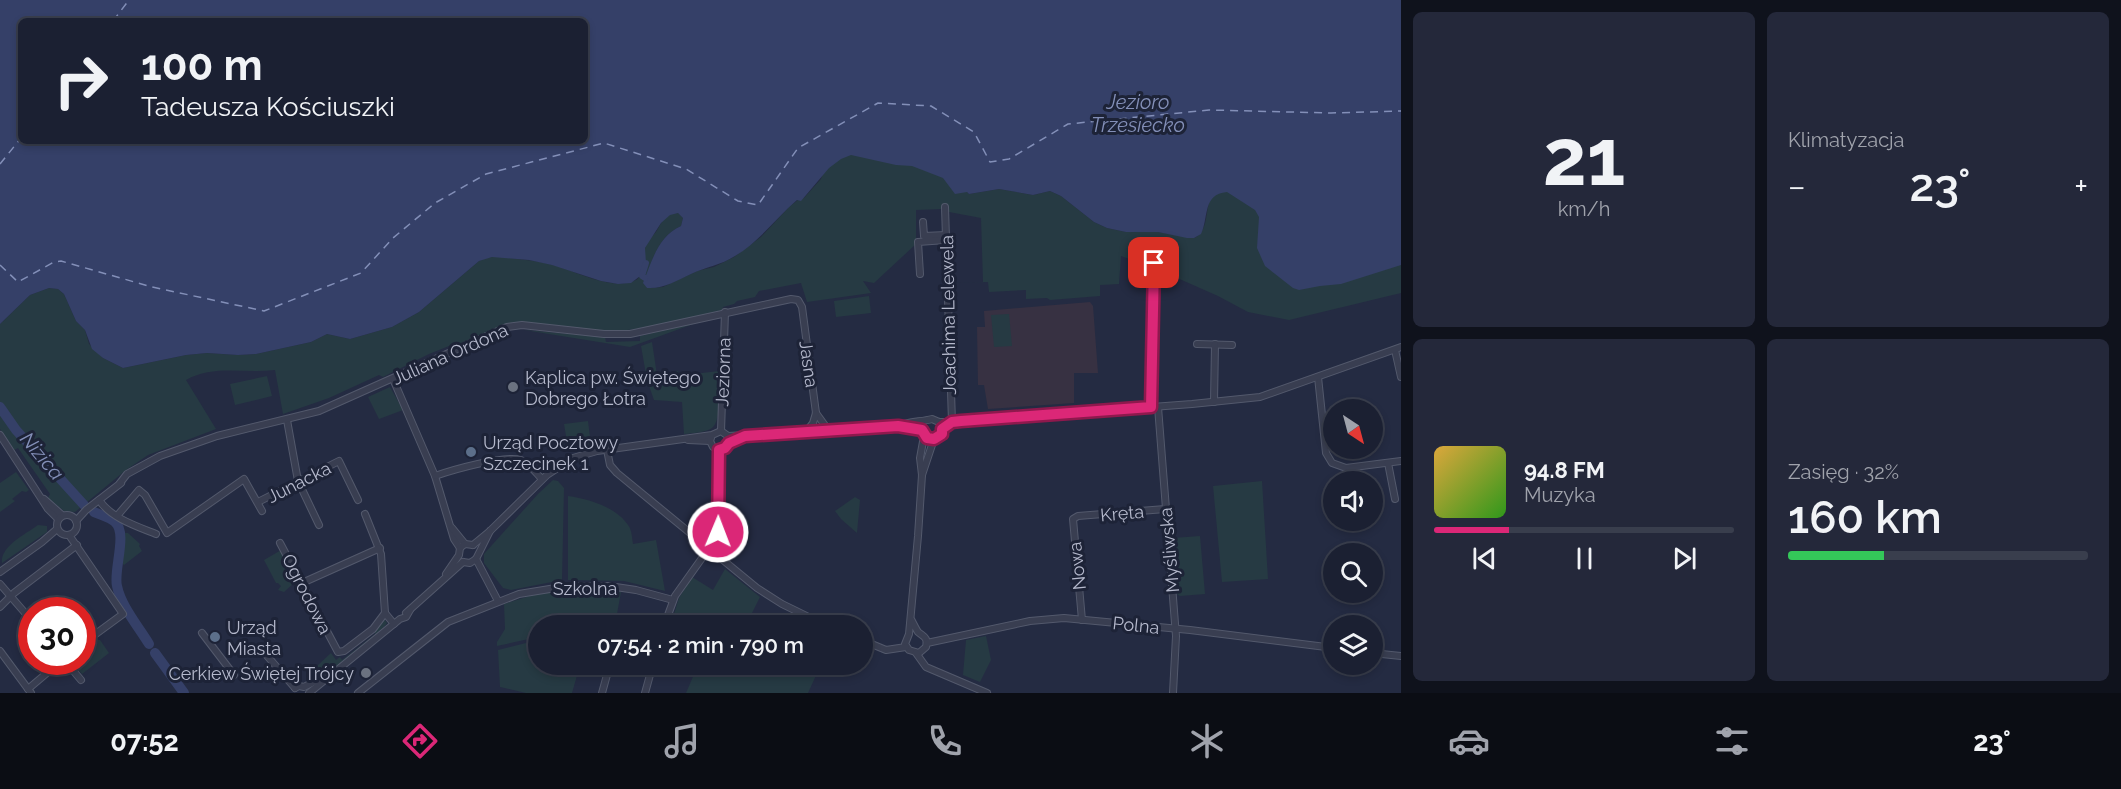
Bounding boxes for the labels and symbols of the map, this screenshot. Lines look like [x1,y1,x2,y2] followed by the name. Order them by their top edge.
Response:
[1091,90,1185,137] water label: Jezioro Trzesiecko
[936,235,960,395] street label: Joachima Lelewela
[1128,237,1179,288] pin
[389,319,511,389] street label: Juliana Ordona
[711,337,735,407] street label: Jeziorna
[795,339,823,389] street label: Jasna
[525,366,701,409] place label: Kaplica pw. Świętego Dobrego Łotra
[506,380,520,394] marker: Kaplica pw. Świętego Dobrego Łotra
[1323,399,1383,459] north arrow
[15,427,69,485] water label: Nizica
[483,432,619,474] place label: Urząd Pocztowy Szczecinek 1
[464,445,478,459] marker: Urząd Pocztowy Szczecinek 1
[264,457,334,507] street label: Junacka
[686,500,750,564] position arrow
[1099,501,1145,525] street label: Kręta
[1155,507,1183,593] street label: Myśliwska
[1064,541,1090,591] street label: Nowa
[278,550,336,638] street label: Ogrodowa
[553,578,617,599] street label: Szkolna
[18,597,96,675] speed limit sign: 30
[1112,612,1160,638] street label: Polna
[227,617,281,659] place label: Urząd Miasta
[208,630,222,644] marker: Urząd Miasta
[168,662,354,684] place label: Cerkiew Świętej Trójcy
[359,666,373,680] marker: Cerkiew Świętej Trójcy

